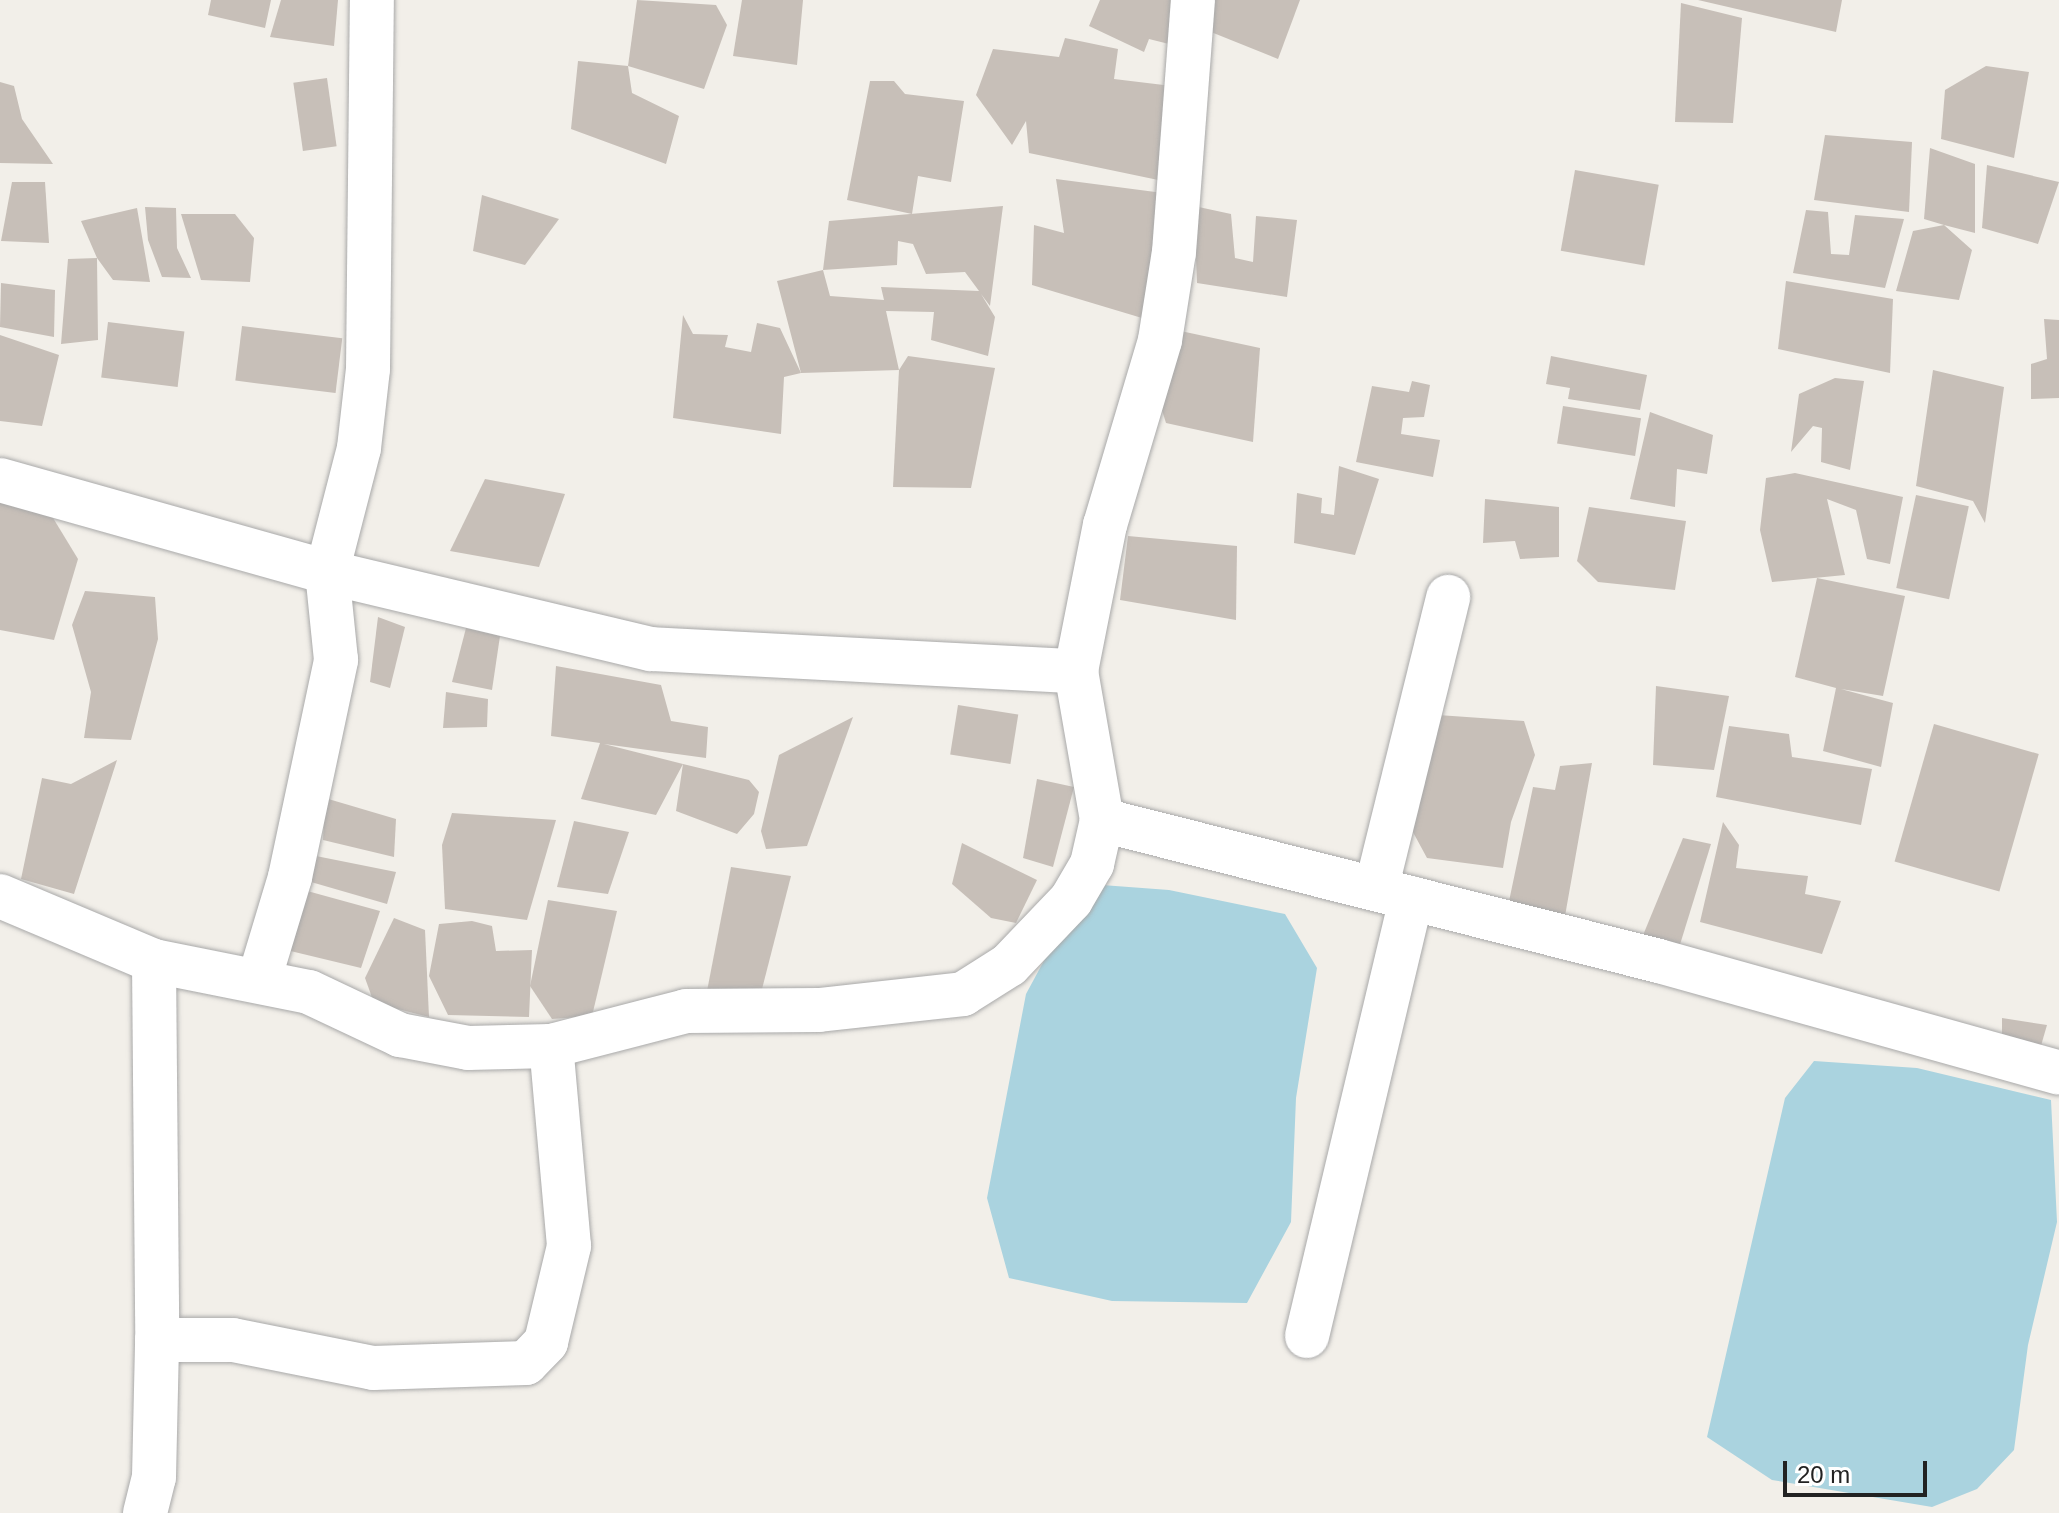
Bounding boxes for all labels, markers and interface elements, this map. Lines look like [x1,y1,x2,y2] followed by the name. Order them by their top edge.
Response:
[1787,1445,1931,1495] scale bar
[1797,1461,1850,1488] text: 20 m

